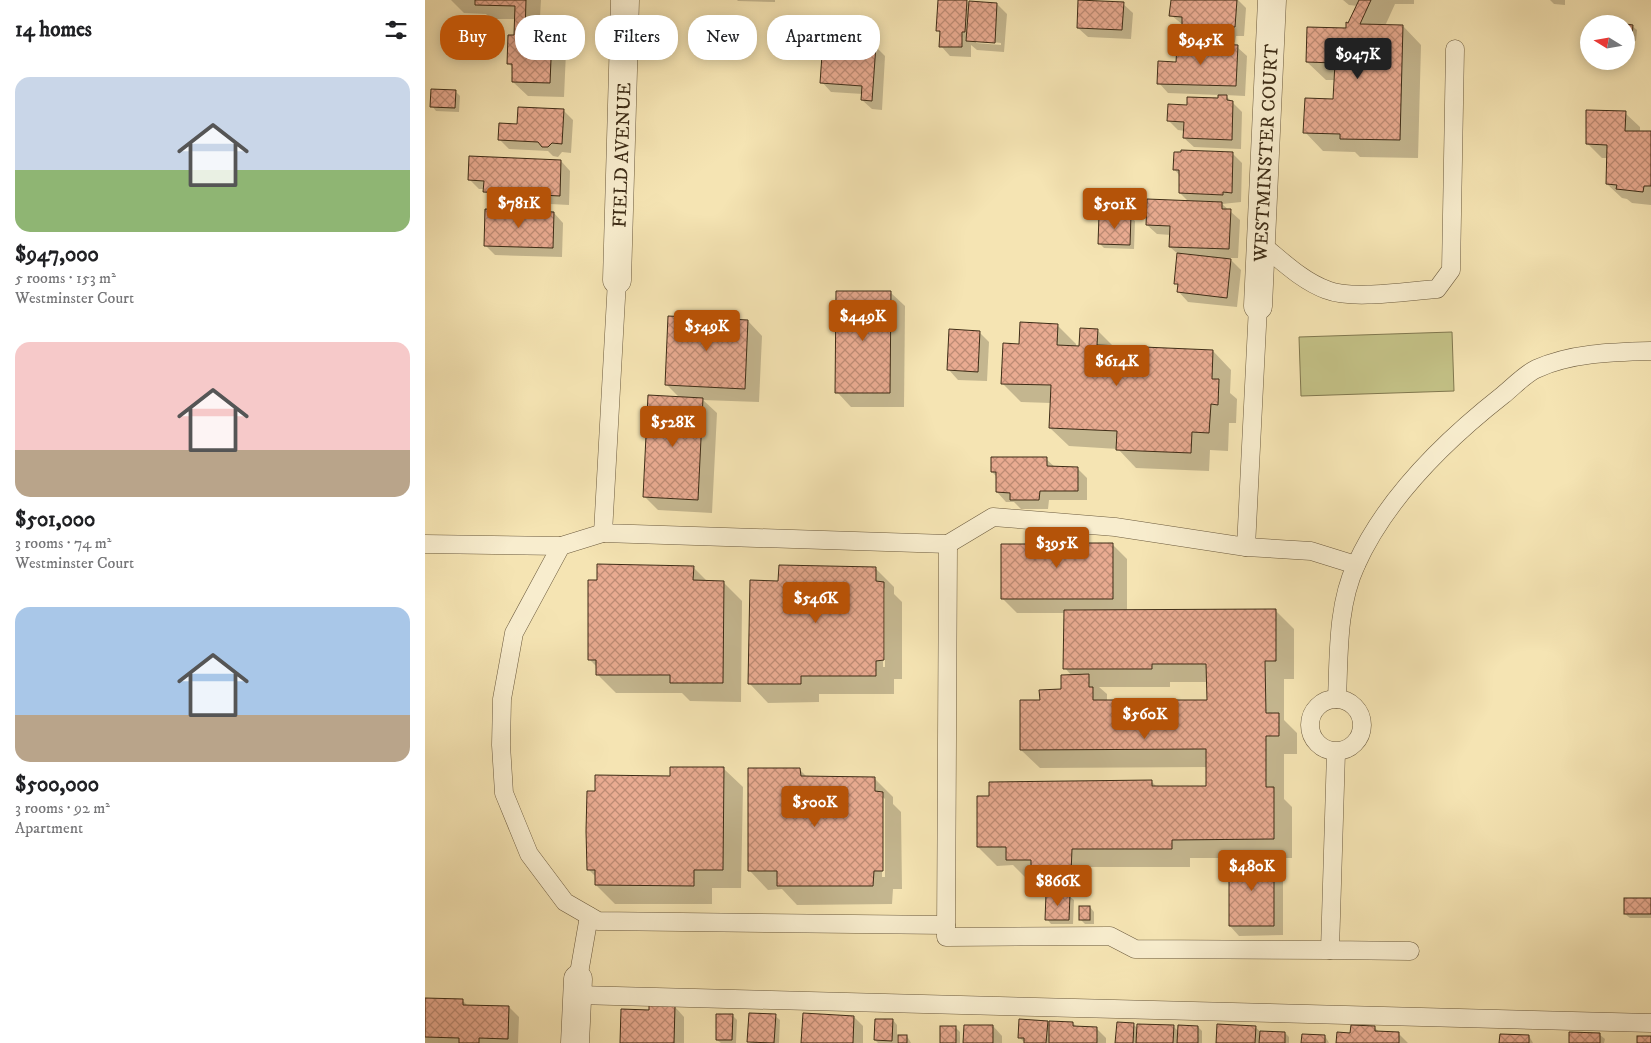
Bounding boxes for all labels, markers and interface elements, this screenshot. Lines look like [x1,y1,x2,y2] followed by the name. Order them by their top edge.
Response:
[440,15,505,60] chip: Buy
[515,15,585,60] chip: Rent
[595,15,678,60] chip: Filters
[688,15,757,60] chip: New
[767,15,880,60] chip: Apartment
[1580,15,1635,70] north arrow
[1580,15,1635,70] map controls
[382,16,410,44] icon: filters
[15,17,92,43] text: 14 homes
[1166,23,1236,66] pin: $945K
[1178,30,1224,50] text: $945K
[1323,38,1393,80] pin: $947K
[1249,43,1284,264] street label: WESTMINSTER COURT
[1335,44,1381,64] text: $947K
[608,82,637,228] street label: FIELD AVENUE
[168,110,258,200] icon: home
[484,186,554,229] pin: $781K
[1080,188,1150,230] pin: $501K
[498,193,540,213] text: $781K
[1094,194,1136,214] text: $501K
[15,242,99,268] text: $947,000
[15,268,116,288] text: 5 rooms · 153 m²
[15,288,134,308] text: Westminster Court
[828,300,898,342] pin: $449K
[840,306,886,326] text: $449K
[672,310,742,352] pin: $549K
[685,316,729,336] text: $549K
[1082,344,1152,387] pin: $614K
[1095,351,1139,371] text: $614K
[168,375,258,465] icon: home
[638,406,708,448] pin: $528K
[651,412,695,432] text: $528K
[15,507,95,533] text: $501,000
[1022,526,1092,569] pin: $395K
[15,533,112,553] text: 3 rooms · 74 m²
[1036,533,1078,553] text: $395K
[15,553,134,573] text: Westminster Court
[781,582,851,624] pin: $546K
[794,588,838,608] text: $546K
[168,640,258,730] icon: home
[1110,698,1180,740] pin: $560K
[1123,704,1167,724] text: $560K
[15,772,99,798] text: $500,000
[780,786,850,828] pin: $500K
[792,792,838,812] text: $500K
[15,798,110,818] text: 3 rooms · 92 m²
[15,818,83,838] text: Apartment
[1217,850,1287,892] pin: $480K
[1229,856,1275,876] text: $480K
[1023,864,1093,907] pin: $866K
[1036,871,1080,891] text: $866K

